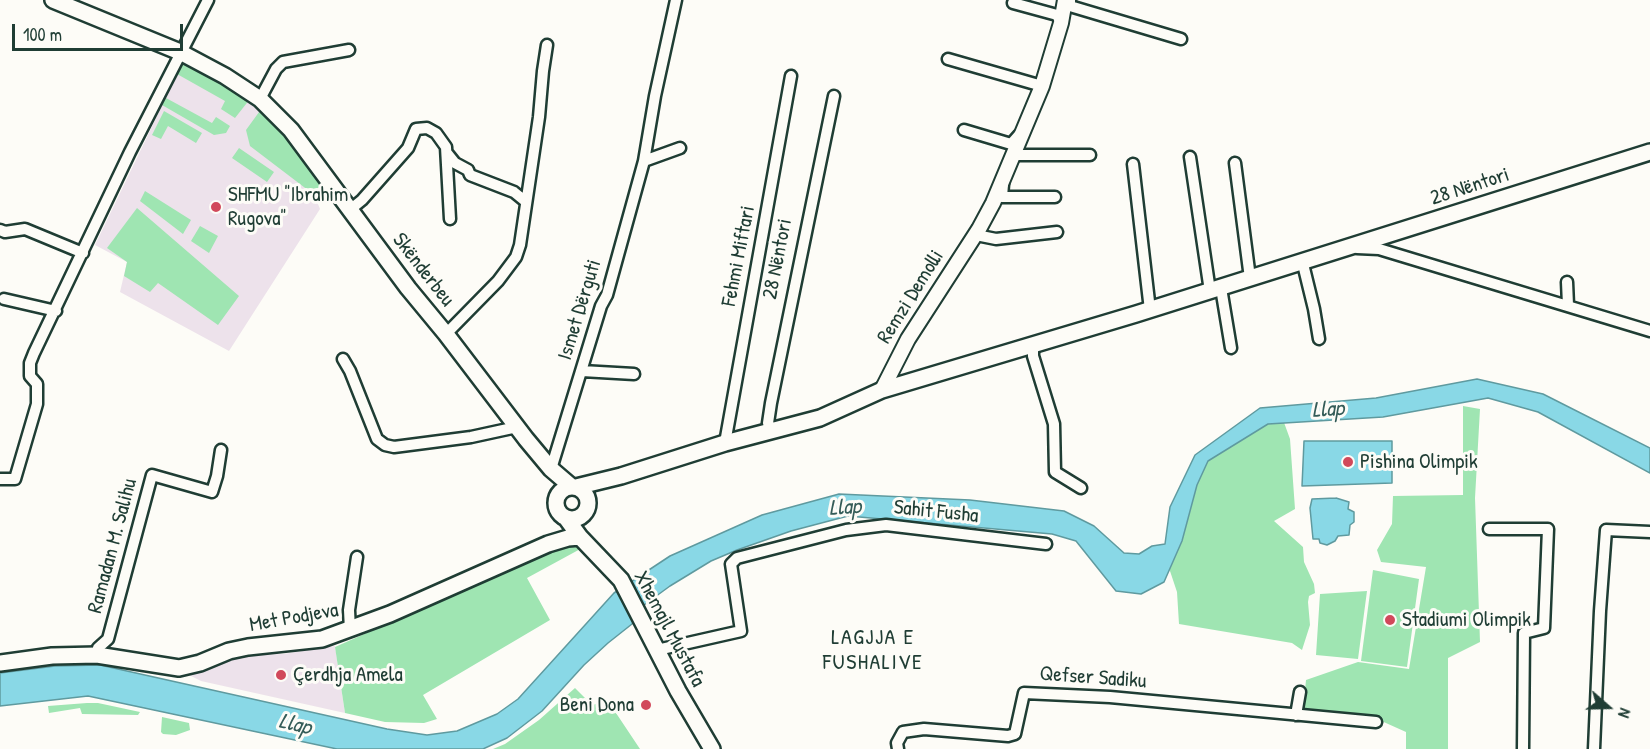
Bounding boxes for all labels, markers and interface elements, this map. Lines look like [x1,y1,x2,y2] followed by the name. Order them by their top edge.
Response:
[15,12,186,50] scale bar
[23,22,62,47] text: 100 m
[1427,162,1513,212] street label: 28 Nëntori
[228,182,348,232] place label: SHFMU "Ibrahim Rugova"
[209,200,223,214] marker: SHFMU "Ibrahim Rugova"
[717,204,761,308] street label: Fehmi Miftari
[758,217,798,301] street label: 28 Nëntori
[387,228,459,312] street label: Skënderbeu
[872,246,950,348] street label: Remzi Demolli
[553,257,607,363] street label: Ismet Dërguti
[1311,396,1345,424] water label: Llap
[1360,449,1478,475] place label: Pishina Olimpik
[1341,455,1355,469] marker: Pishina Olimpik
[83,476,143,616] street label: Ramadan M. Salihu
[828,494,862,522] water label: Llap
[892,495,980,529] street label: Sahit Fusha
[628,567,710,691] street label: Xhemajl Mustafa
[248,598,340,638] street label: Met Podjeva
[1402,607,1531,633] place label: Stadiumi Olimpik
[1383,613,1397,627] marker: Stadiumi Olimpik
[823,625,923,676] district label: LAGJJA E FUSHALIVE
[293,662,403,688] place label: Çerdhja Amela
[1039,662,1147,694] street label: Qefser Sadiku
[274,668,288,682] marker: Çerdhja Amela
[1578,677,1638,737] north arrow
[560,692,634,718] place label: Beni Dona
[639,698,653,712] marker: Beni Dona
[1613,705,1637,721] text: N
[276,709,314,741] water label: Llap

